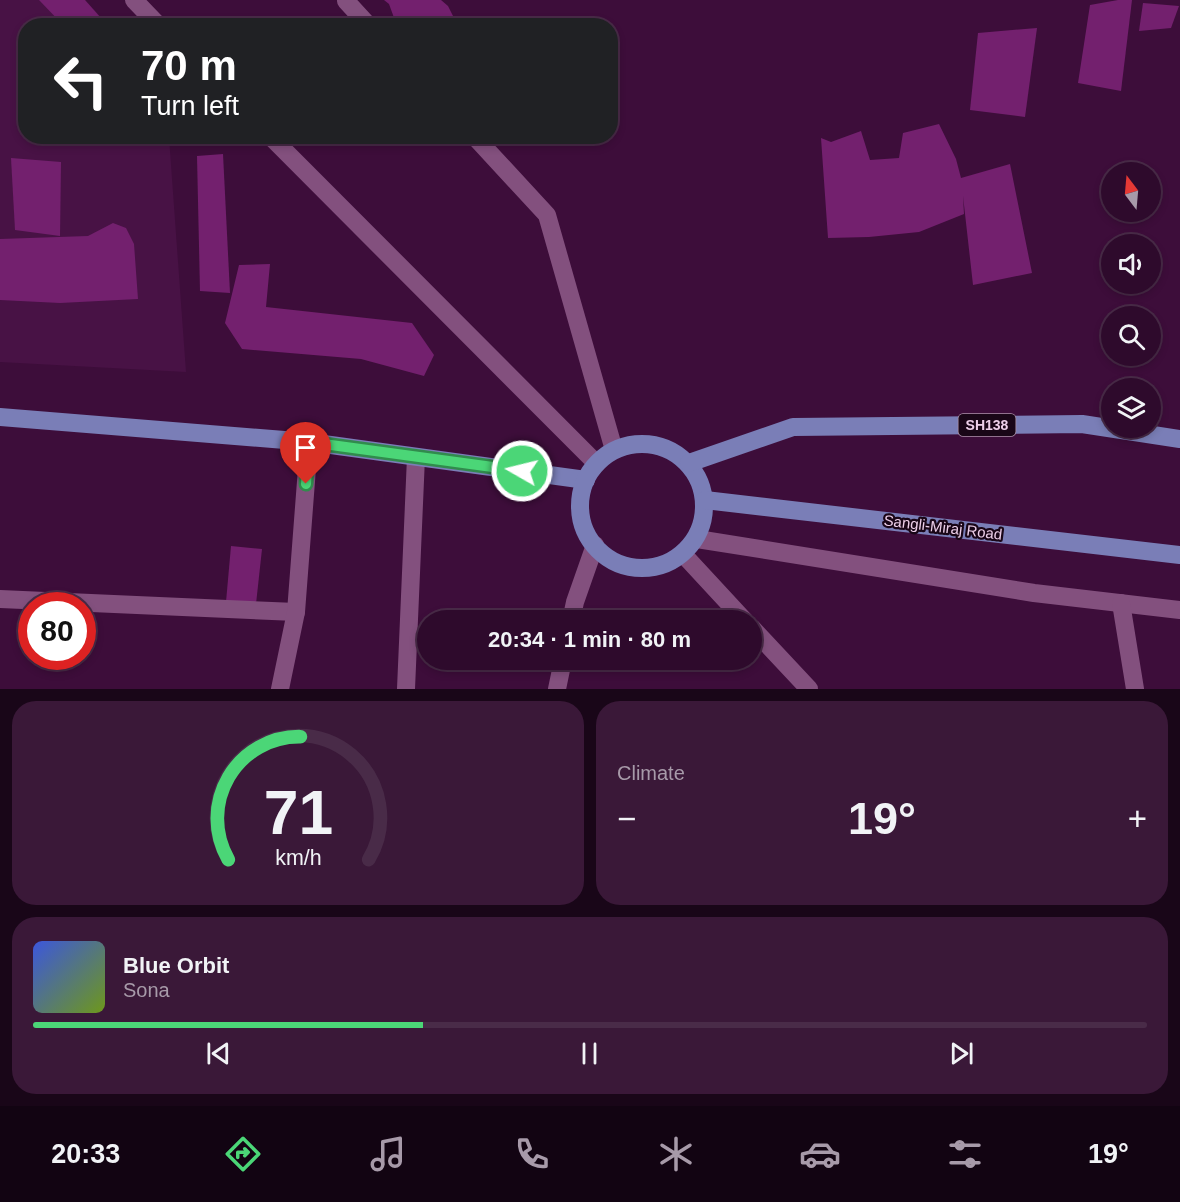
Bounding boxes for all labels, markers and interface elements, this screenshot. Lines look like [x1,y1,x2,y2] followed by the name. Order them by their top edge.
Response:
[42,42,120,120] icon: left
[141,42,237,89] text: 70 m
[141,91,239,121] text: Turn left
[1101,162,1161,222] north arrow
[1101,162,1161,438] map controls
[1101,234,1161,294] button: sound
[1101,306,1161,366] button: search
[1101,378,1161,438] button: layers
[958,414,1016,436] road number: SH138
[280,422,331,484] pin
[289,431,322,464] icon: arrive
[490,439,554,503] position arrow
[883,511,1003,543] street label: Sangli-Miraj Road
[18,592,96,670] speed limit sign: 80
[488,627,691,652] text: 20:34 · 1 min · 80 m
[617,762,685,784] text: Climate
[263,778,333,847] text: 71
[848,793,916,844] text: 19°
[617,800,636,837] text: −
[1128,800,1147,837] text: +
[275,846,321,870] text: km/h
[123,953,229,978] text: Blue Orbit
[123,979,170,1001] text: Sona
[202,1037,235,1070] icon: previous
[573,1037,606,1070] icon: pause
[945,1037,978,1070] icon: next
[222,1133,264,1175] icon: directions
[367,1133,409,1175] icon: music
[511,1133,553,1175] icon: phone
[655,1133,697,1175] icon: climate
[799,1133,841,1175] icon: car
[944,1133,986,1175] icon: filters
[51,1139,120,1169] text: 20:33
[1088,1139,1129,1169] text: 19°

